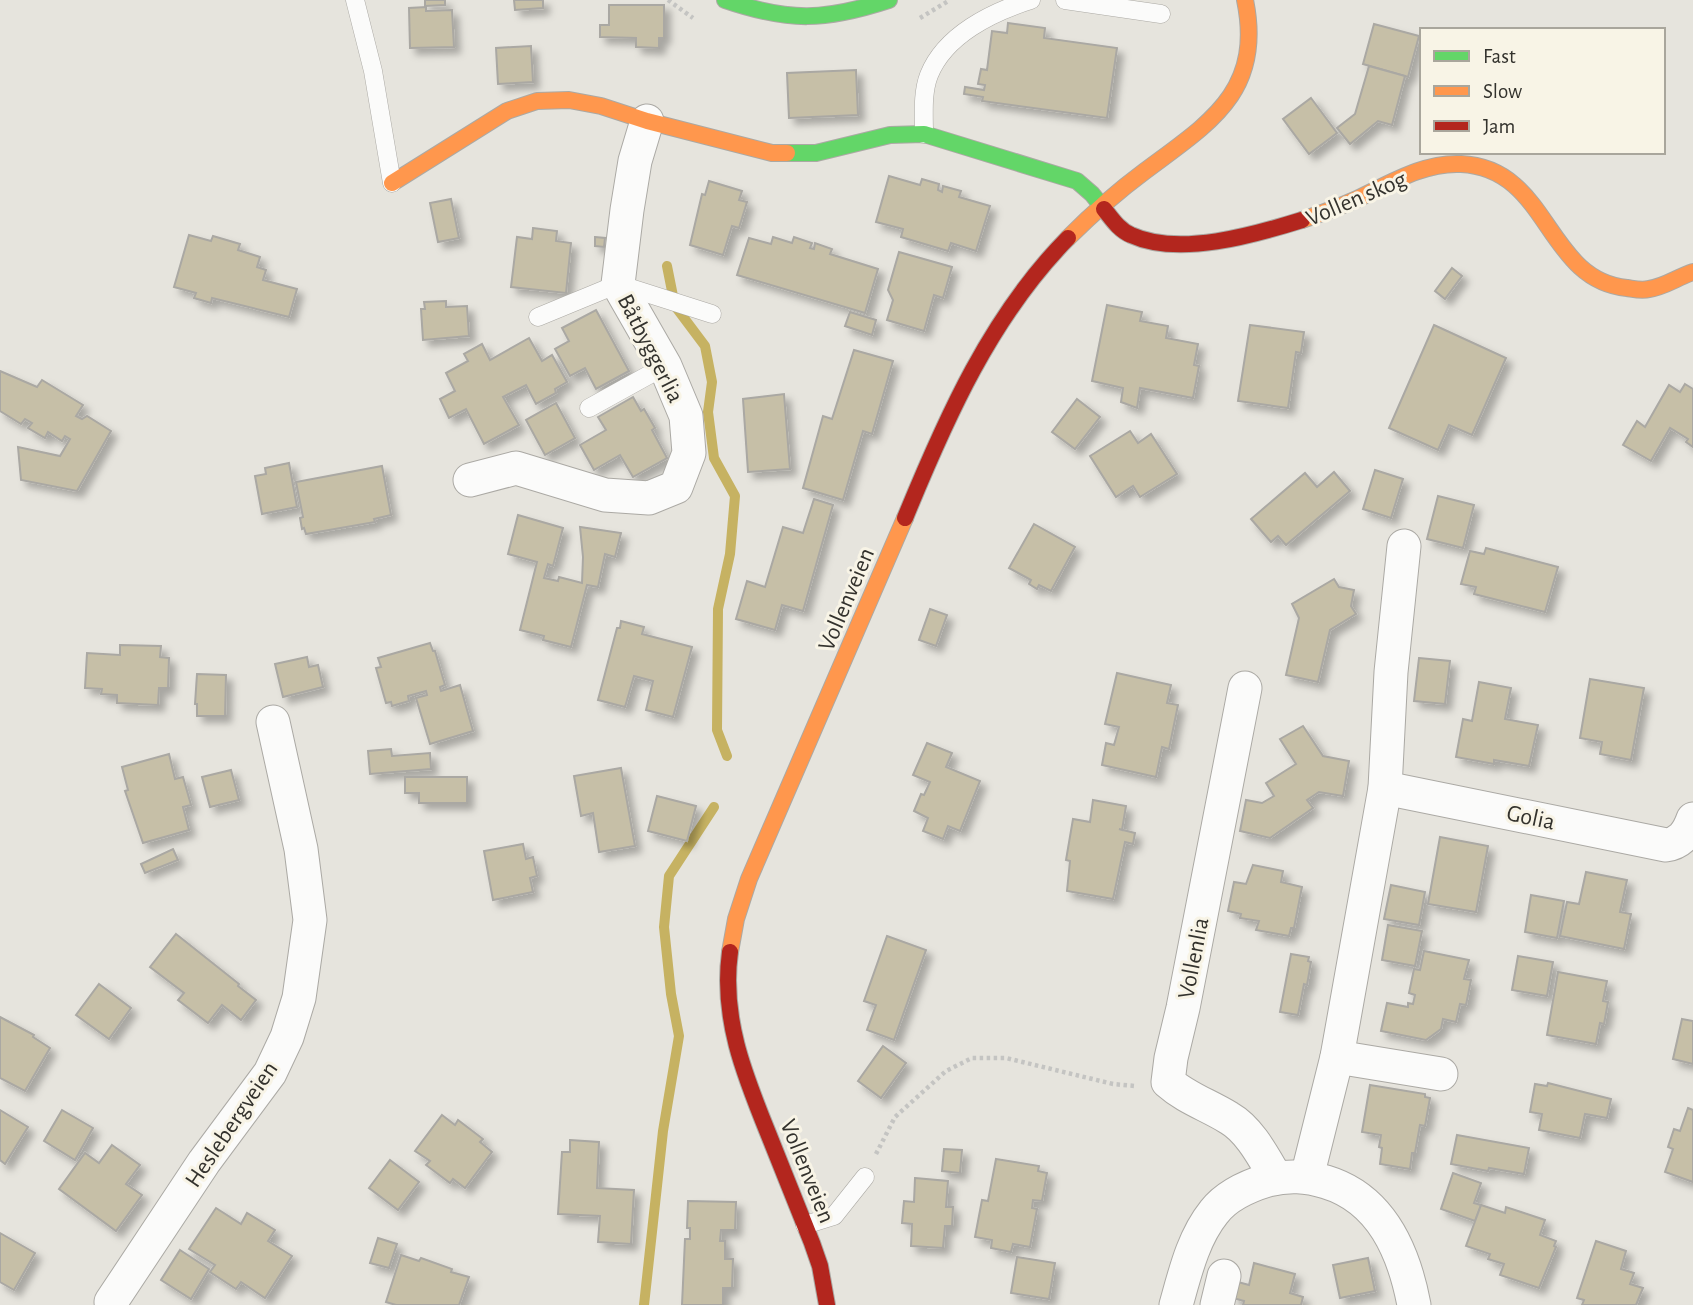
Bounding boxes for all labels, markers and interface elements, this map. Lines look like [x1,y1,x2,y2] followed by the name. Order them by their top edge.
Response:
[1420,28,1665,154] legend
[1483,46,1516,67] text: Fast
[1483,81,1522,102] text: Slow
[1483,116,1515,137] text: Jam
[1303,167,1410,231] street label: Vollen skog
[613,290,688,407] street label: Båtbyggerlia
[815,544,879,654] street label: Vollenveien
[1505,801,1557,835] street label: Golia
[1174,915,1214,1001] street label: Vollenlia
[181,1057,283,1192] street label: Heslebergveien
[775,1116,839,1227] street label: Vollenveien

